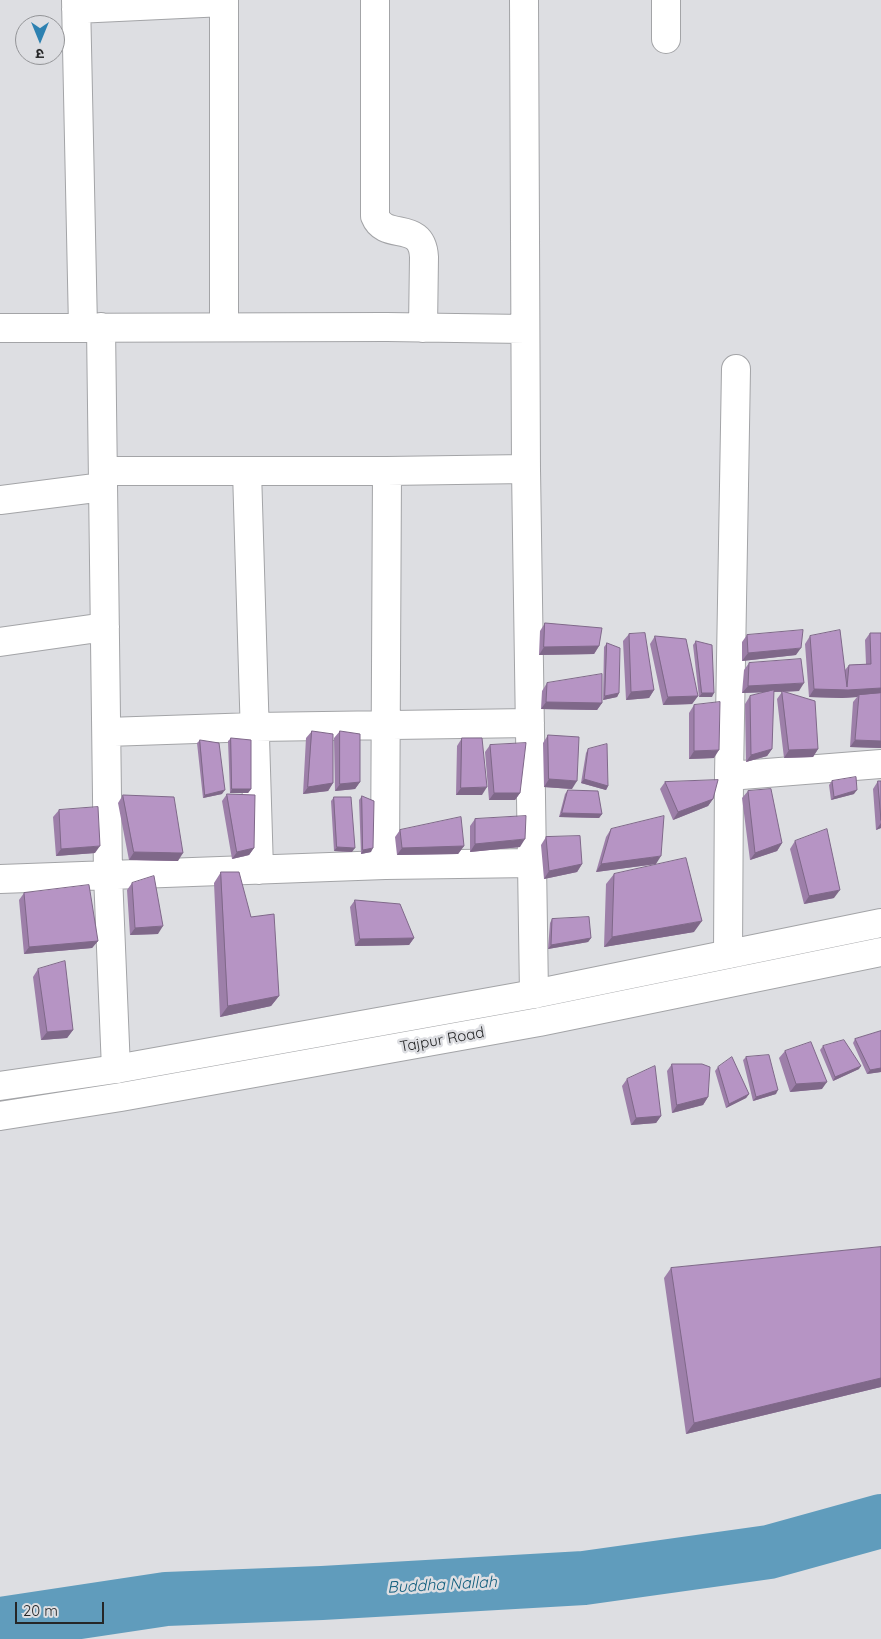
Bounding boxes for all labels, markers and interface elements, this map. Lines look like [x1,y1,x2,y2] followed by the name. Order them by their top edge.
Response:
[15,15,65,65] north arrow
[36,45,44,63] text: उ
[398,1024,486,1056] street label: Tajpur Road
[387,1573,497,1597] water label: Buddha Nallah
[18,1592,106,1624] scale bar
[23,1601,58,1620] text: 20 m

